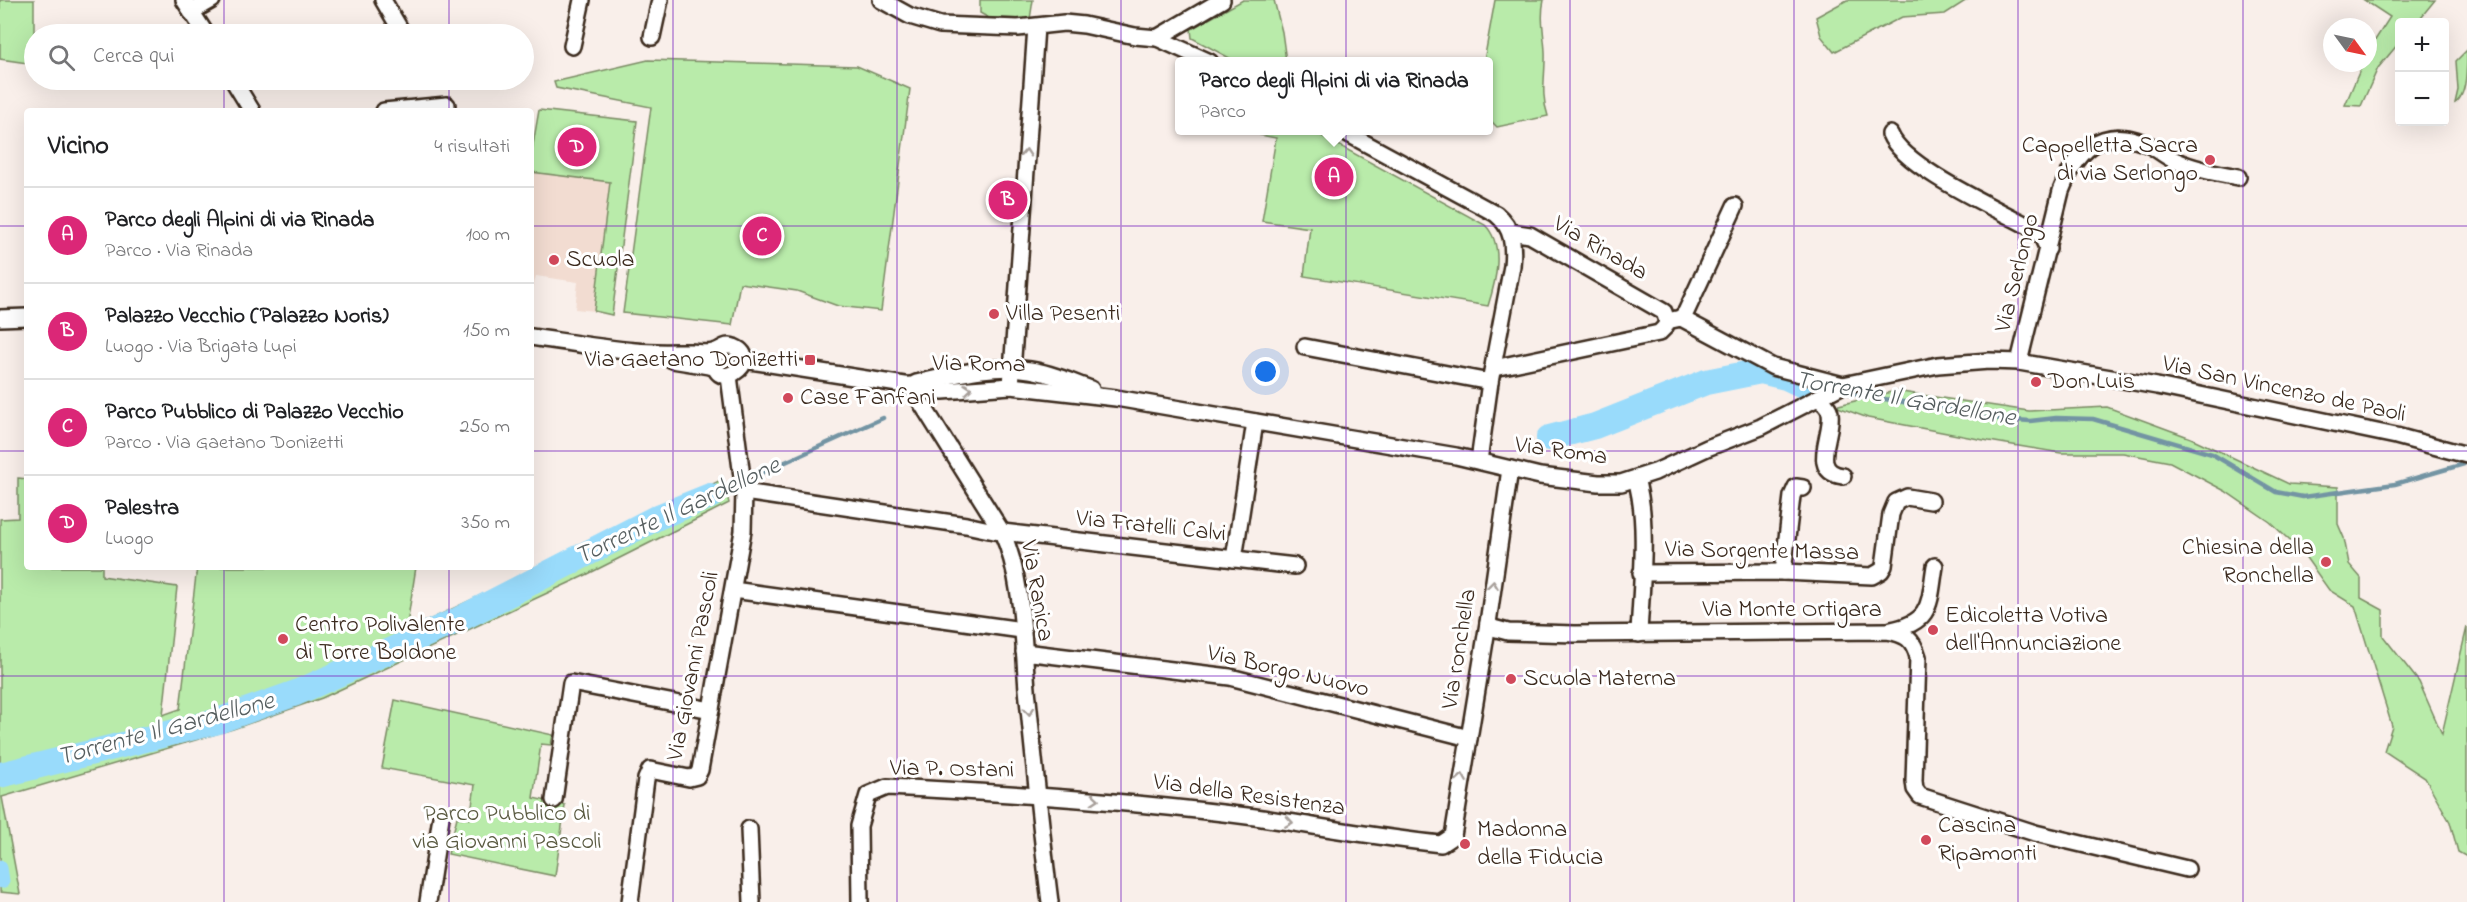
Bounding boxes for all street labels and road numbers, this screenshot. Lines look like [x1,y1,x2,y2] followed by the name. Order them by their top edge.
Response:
[1545,207,1654,290] street label: Via Rinada
[1986,210,2050,337] street label: Via Serlongo
[931,347,1026,383] street label: Via Roma
[2158,347,2409,433] street label: Via San Vincenzo de Paoli
[1511,428,1610,476] street label: Via Roma
[1073,502,1228,552] street label: Via Fratelli Calvi
[1664,533,1859,571] street label: Via Sorgente Massa
[1010,537,1062,644] street label: Via Ranica
[658,568,730,765] street label: Via Giovanni Pascoli
[1433,586,1487,713] street label: Via ronchella
[1701,593,1882,628] street label: Via Monte Ortigara
[1203,636,1372,708] street label: Via Borgo Nuovo
[889,751,1014,789] street label: Via P. Ostani
[1150,765,1347,827] street label: Via della Resistenza

